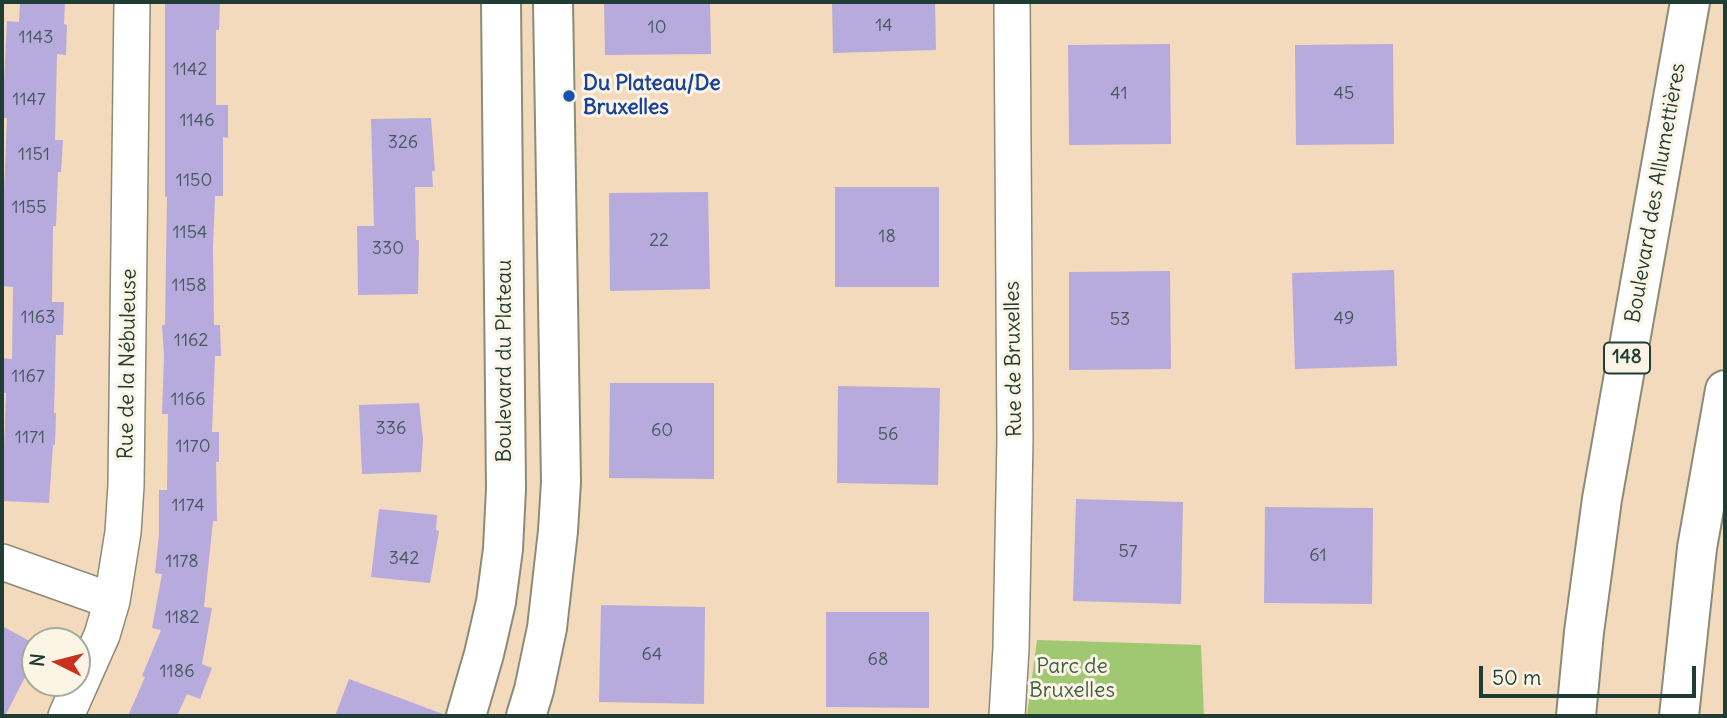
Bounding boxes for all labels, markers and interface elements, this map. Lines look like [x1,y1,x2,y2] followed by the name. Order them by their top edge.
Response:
[875,15,893,37] house number: 14
[648,17,666,39] house number: 10
[19,27,53,49] house number: 1143
[173,59,207,81] house number: 1142
[1621,61,1691,325] street label: Boulevard des Allumettières
[583,71,721,121] place label: Du Plateau/De Bruxelles
[1110,83,1128,105] house number: 41
[1334,83,1354,105] house number: 45
[561,88,577,104] marker: Du Plateau/De Bruxelles
[12,89,46,111] house number: 1147
[179,110,215,132] house number: 1146
[388,132,418,154] house number: 326
[18,144,50,166] house number: 1151
[176,170,212,192] house number: 1150
[12,197,46,219] house number: 1155
[172,222,208,244] house number: 1154
[878,226,896,248] house number: 18
[649,230,669,252] house number: 22
[372,238,404,260] house number: 330
[492,260,518,462] street label: Boulevard du Plateau
[114,268,142,460] street label: Rue de la Nébuleuse
[171,275,207,297] house number: 1158
[1000,281,1028,437] street label: Rue de Bruxelles
[21,307,55,329] house number: 1163
[1334,308,1354,330] house number: 49
[1110,309,1130,331] house number: 53
[174,330,208,352] house number: 1162
[1604,342,1650,374] road number: 148
[11,366,45,388] house number: 1167
[170,389,206,411] house number: 1166
[376,418,406,440] house number: 336
[651,420,673,442] house number: 60
[878,424,898,446] house number: 56
[15,427,45,449] house number: 1171
[176,436,210,458] house number: 1170
[171,495,205,517] house number: 1174
[1118,541,1138,563] house number: 57
[1309,545,1327,567] house number: 61
[389,548,419,570] house number: 342
[165,551,199,573] house number: 1178
[165,607,199,629] house number: 1182
[21,627,91,697] north arrow
[642,644,662,666] house number: 64
[868,649,888,671] house number: 68
[24,652,50,668] text: N
[1482,652,1699,696] scale bar
[1029,654,1115,704] park label: Parc de Bruxelles
[159,661,195,683] house number: 1186
[1492,664,1541,691] text: 50 m

